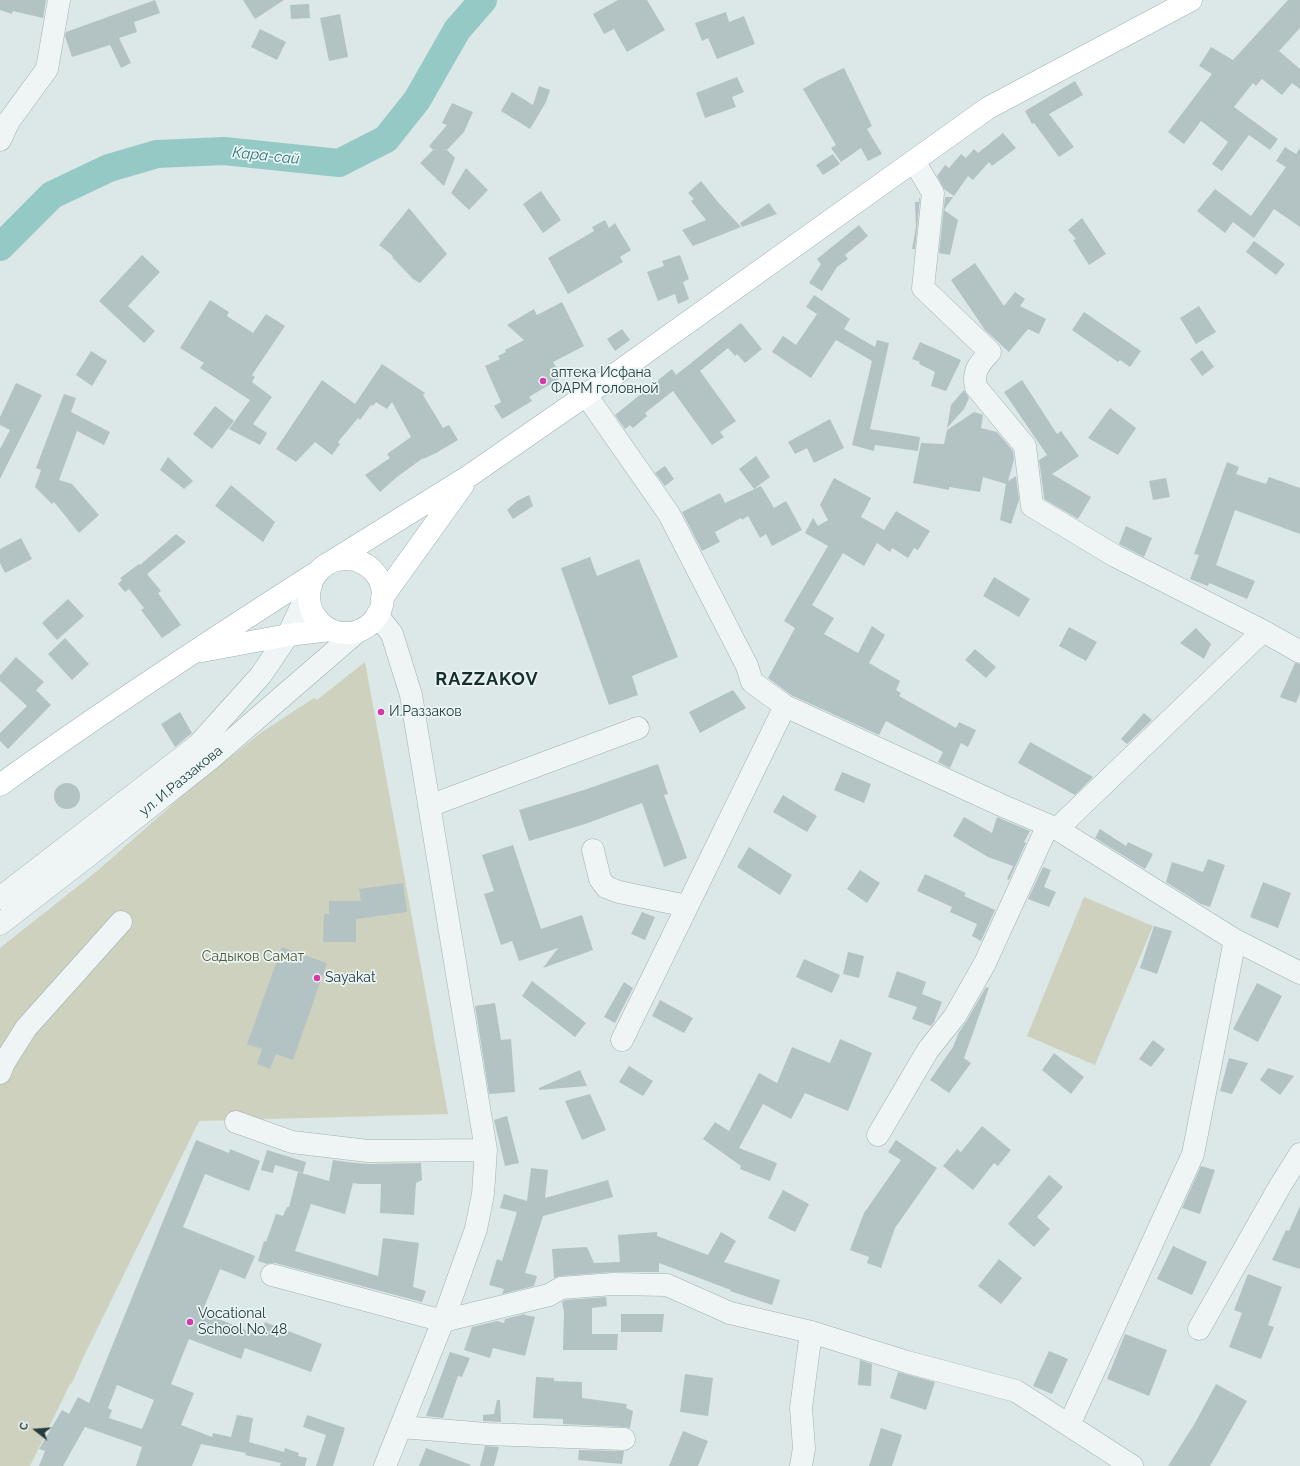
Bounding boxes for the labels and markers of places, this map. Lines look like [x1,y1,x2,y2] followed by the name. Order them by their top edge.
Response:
[551,365,659,398] place label: аптека Исфана ФАРМ головной
[538,376,548,386] marker: аптека Исфана ФАРМ головной
[389,704,462,720] place label: И.Раззаков
[376,707,386,717] marker: И.Раззаков
[325,970,376,986] place label: Sayakat
[312,973,322,983] marker: Sayakat
[198,1306,287,1338] place label: Vocational School No. 48
[185,1317,195,1327] marker: Vocational School No. 48

